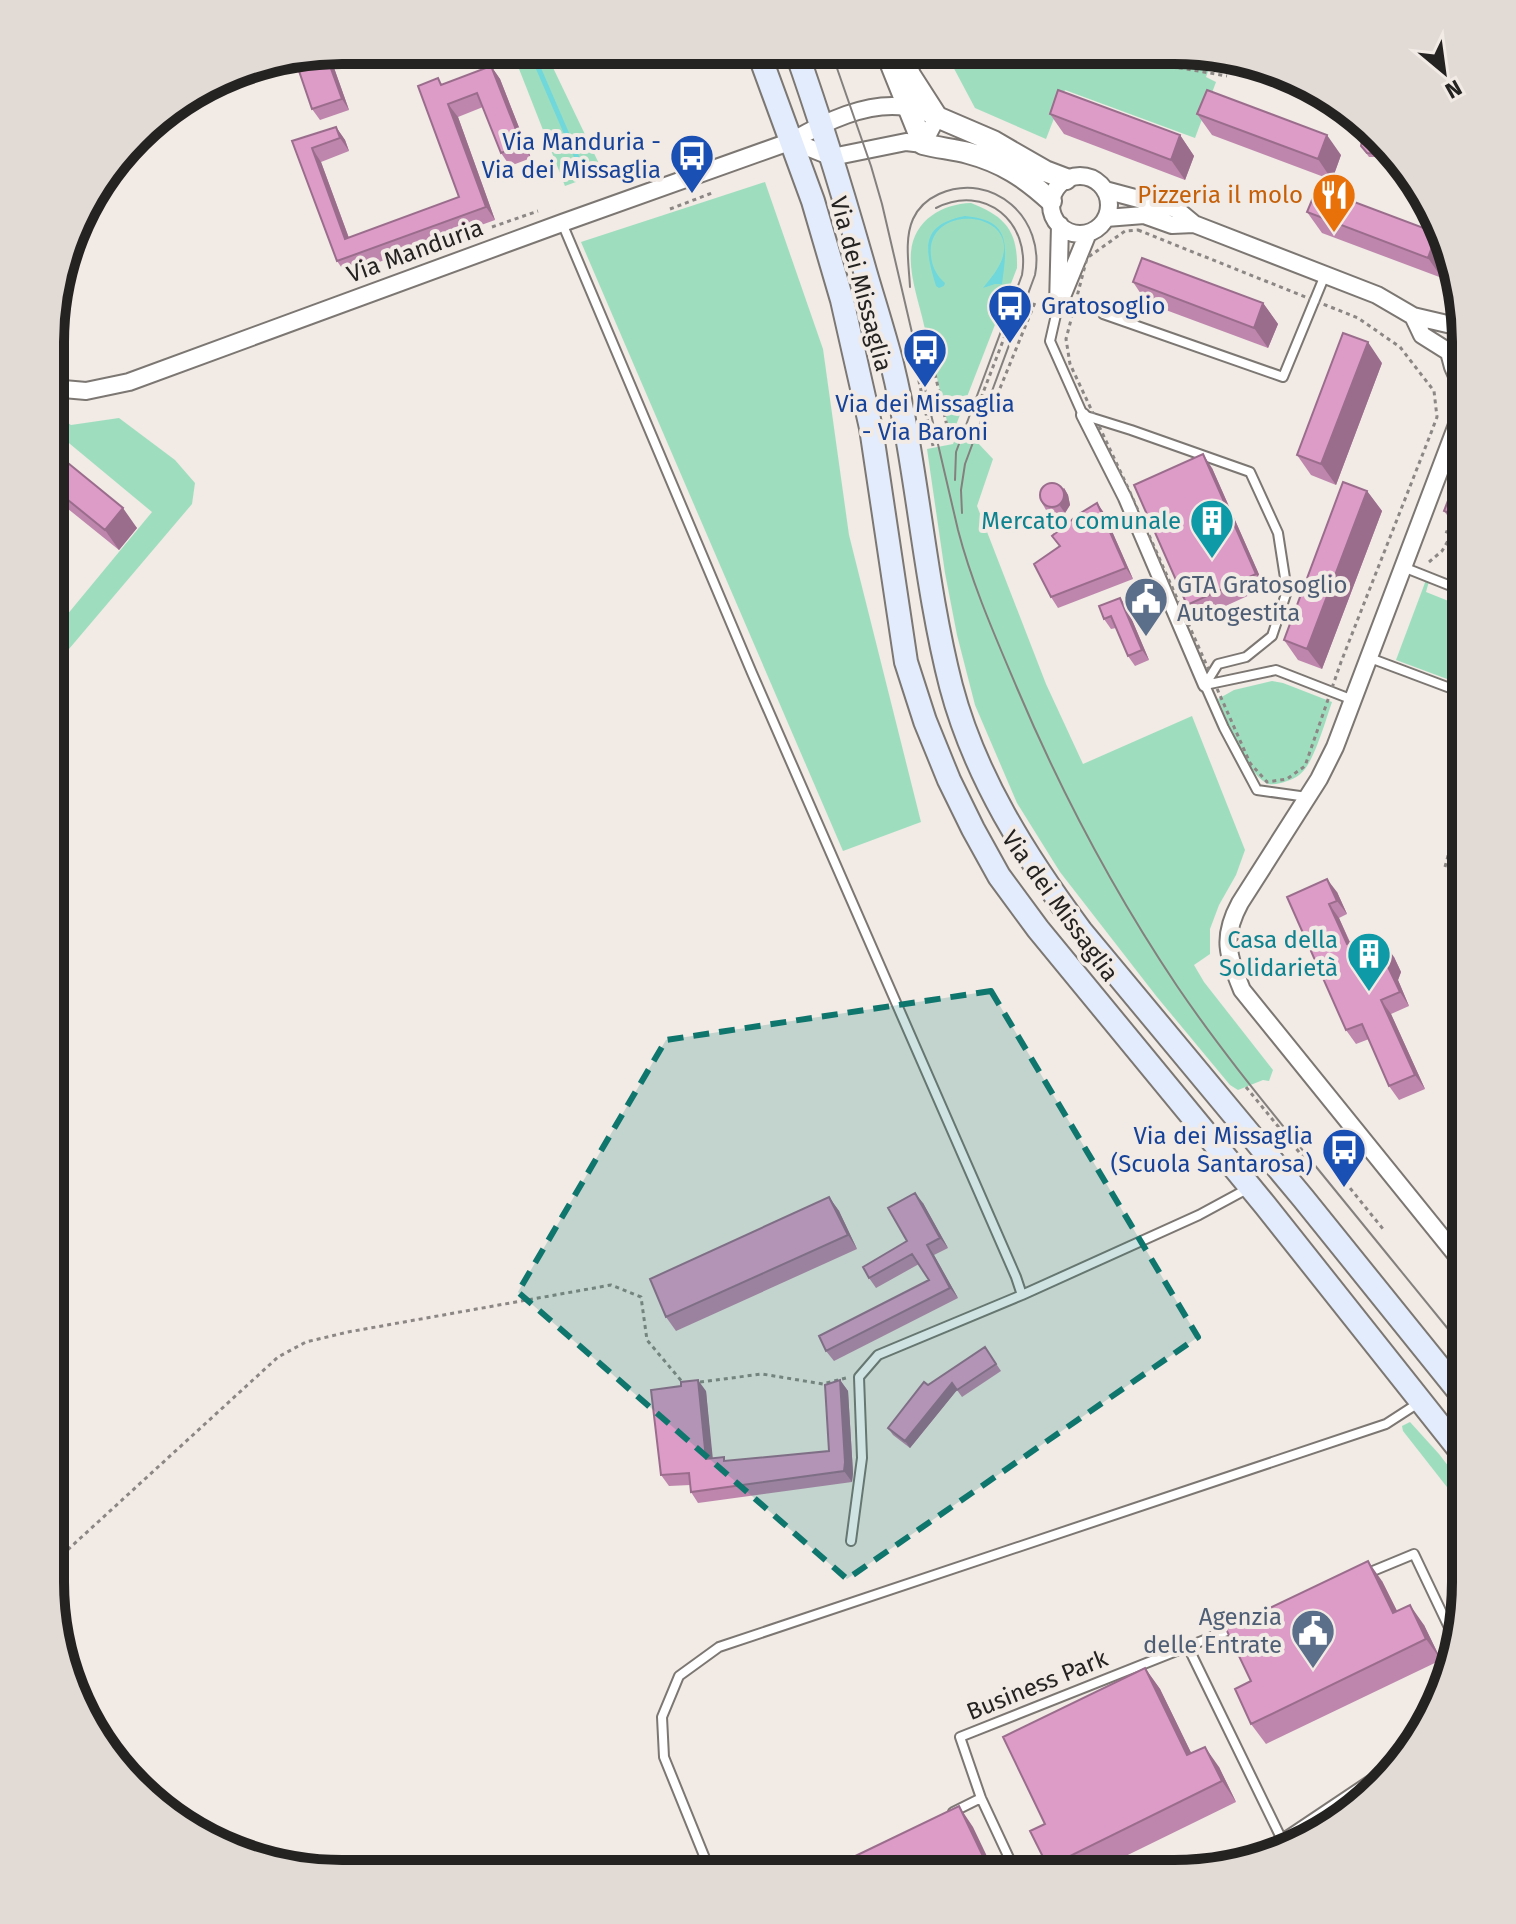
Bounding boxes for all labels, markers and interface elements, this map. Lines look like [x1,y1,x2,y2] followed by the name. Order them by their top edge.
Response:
[1404,32,1484,112] north arrow
[1441,74,1466,104] text: N
[481,128,661,184] place label: Via Manduria - Via dei Missaglia
[668,132,716,195] bus stop icon: Via Manduria - Via dei Missaglia
[1310,171,1358,234] restaurant icon: Pizzeria il molo
[1137,181,1303,209] place label: Pizzeria il molo
[824,194,898,374] street label: Via dei Missaglia
[343,213,487,289] street label: Via Manduria
[986,282,1034,345] bus stop icon: Gratosoglio
[1041,292,1165,320] place label: Gratosoglio
[901,326,949,389] bus stop icon: Via dei Missaglia - Via Baroni
[835,390,1015,446] place label: Via dei Missaglia - Via Baroni
[1188,497,1236,560] building icon: Mercato comunale
[981,507,1181,535] place label: Mercato comunale
[1177,571,1347,627] place label: GTA Gratosoglio Autogestita
[1122,575,1170,638] public building icon: GTA Gratosoglio Autogestita
[996,825,1124,987] street label: Via dei Missaglia
[1219,926,1338,982] place label: Casa della Solidarietà
[1345,930,1393,993] building icon: Casa della Solidarietà
[1110,1122,1313,1178] place label: Via dei Missaglia (Scuola Santarosa)
[1320,1126,1368,1189] bus stop icon: Via dei Missaglia (Scuola Santarosa)
[1143,1603,1282,1659] place label: Agenzia delle Entrate
[1289,1607,1337,1670] public building icon: Agenzia delle Entrate
[962,1644,1112,1726] street label: Business Park

